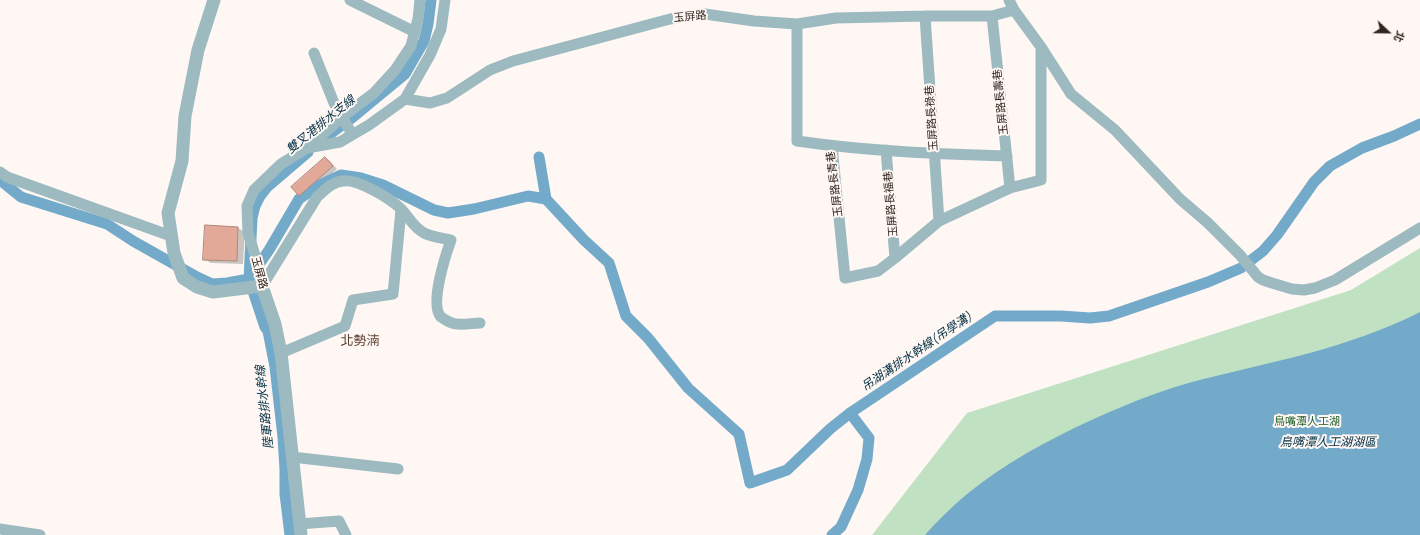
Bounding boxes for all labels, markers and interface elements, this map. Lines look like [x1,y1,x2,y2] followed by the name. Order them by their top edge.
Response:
[673,9,707,25] street label: 玉屏路
[1368,12,1408,52] north arrow
[1391,29,1409,45] text: 北
[991,68,1011,136] street label: 玉屏路長壽巷
[923,85,941,151] street label: 玉屏路長祿巷
[284,93,358,157] water label: 雙叉港排水支線
[824,150,846,218] street label: 玉屏路長青巷
[882,171,900,237] street label: 玉屏路長福巷
[248,255,270,291] street label: 玉屏路
[859,310,975,394] water label: 吊湖溝排水幹線(吊學溝)
[341,333,379,349] district label: 北勢湳
[253,364,277,450] water label: 陸軍路排水幹線
[1274,415,1340,429] park label: 鳥嘴潭人工湖
[1280,436,1376,450] water label: 鳥嘴潭人工湖湖區

